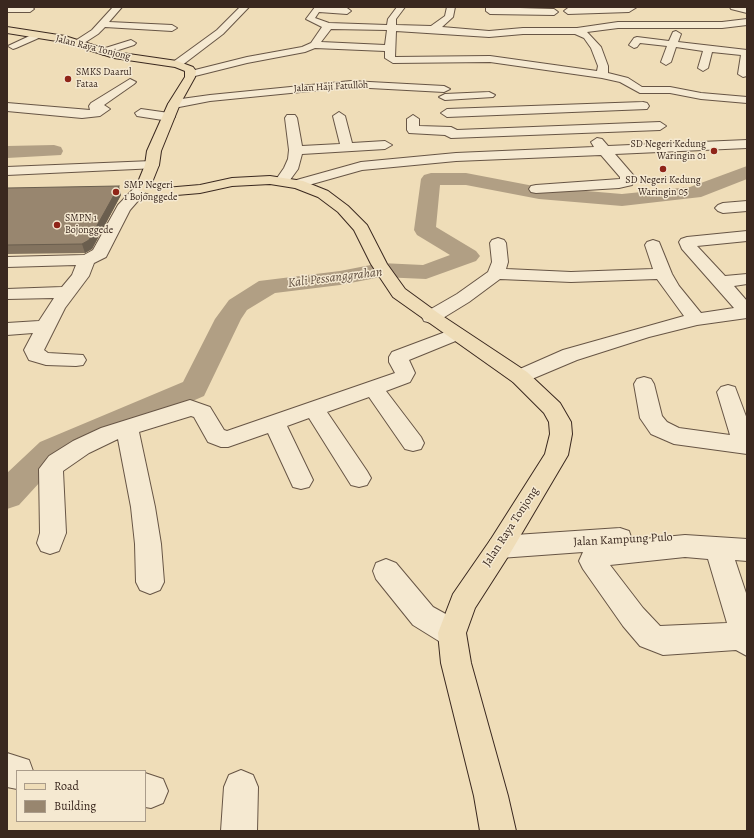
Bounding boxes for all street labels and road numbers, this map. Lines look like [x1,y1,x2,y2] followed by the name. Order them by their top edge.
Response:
[54,33,132,63] street label: Jalan Raya Tonjong
[293,79,369,95] street label: Jalan Haji Fatulloh
[480,484,542,570] street label: Jalan Raya Tonjong
[573,530,673,550] street label: Jalan Kampung Pulo

